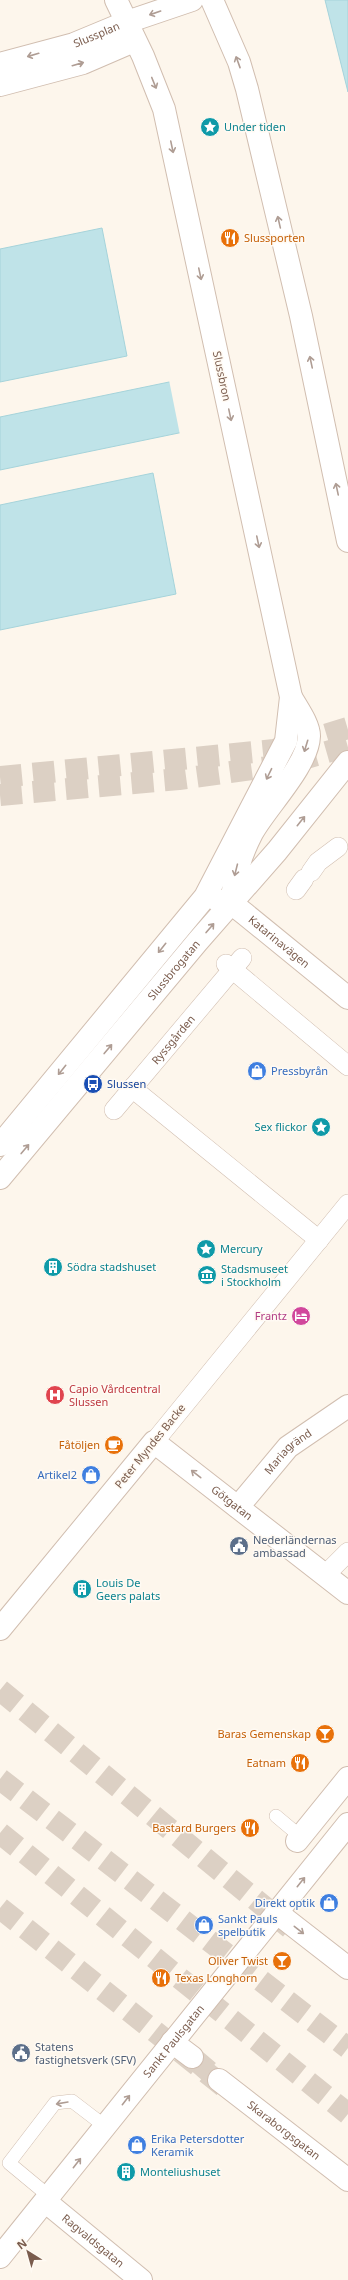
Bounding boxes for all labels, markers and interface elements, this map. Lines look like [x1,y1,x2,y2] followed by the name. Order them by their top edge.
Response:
[150,9,162,17] one-way arrow
[71,18,122,50] street label: Slussplan
[26,52,39,59] one-way arrow
[234,56,242,68] one-way arrow
[72,60,85,67] one-way arrow
[150,76,158,88] one-way arrow
[199,116,221,138] place icon: Under tiden
[224,119,286,134] place label: Under tiden
[169,140,177,153] one-way arrow
[274,215,282,228] one-way arrow
[219,227,241,249] restaurant icon: Slussporten
[244,230,305,245] place label: Slussporten
[196,267,204,280] one-way arrow
[210,350,235,402] street label: Slussbron
[307,356,315,369] one-way arrow
[227,408,235,421] one-way arrow
[333,483,341,496] one-way arrow
[254,535,262,548] one-way arrow
[302,739,309,752] one-way arrow
[265,768,272,780] one-way arrow
[297,815,305,826] one-way arrow
[232,864,240,877] one-way arrow
[245,912,313,971] street label: Katarinavägen
[205,922,214,933] one-way arrow
[144,937,203,1003] street label: Slussbrogatan
[158,943,167,953] one-way arrow
[148,1011,198,1067] street label: Ryssgården
[104,1043,113,1054] one-way arrow
[246,1060,268,1082] shop icon: Pressbyrån
[271,1063,328,1078] place label: Pressbyrån
[57,1065,66,1075] one-way arrow
[82,1073,104,1095] bus stop icon: Slussen
[107,1076,146,1091] place label: Slussen
[310,1116,332,1138] place icon: Sex flickor
[254,1119,307,1134] place label: Sex flickor
[21,1143,30,1154] one-way arrow
[195,1238,217,1260] place icon: Mercury
[220,1241,263,1256] place label: Mercury
[42,1256,64,1278] building icon: Södra stadshuset
[67,1259,156,1274] place label: Södra stadshuset
[221,1261,288,1289] place label: Stadsmuseet i Stockholm
[196,1264,218,1286] museum icon: Stadsmuseet i Stockholm
[290,1305,312,1327] hotel icon: Frantz
[255,1308,287,1323] place label: Frantz
[69,1381,160,1409] place label: Capio Vårdcentral Slussen
[44,1384,66,1406] hospital icon: Capio Vårdcentral Slussen
[111,1400,188,1491] street label: Peter Myndes Backe
[260,1425,314,1477] street label: Mariagränd
[103,1434,125,1456] cafe icon: Fåtöljen
[59,1437,100,1452] place label: Fåtöljen
[80,1464,102,1486] shop icon: Artikel2
[37,1467,77,1482] place label: Artikel2
[190,1470,201,1479] one-way arrow
[208,1481,256,1523] street label: Götgatan
[253,1532,337,1560] place label: Nederländernas ambassad
[228,1535,250,1557] public building icon: Nederländernas ambassad
[96,1575,160,1603] place label: Louis De Geers palats
[71,1578,93,1600] building icon: Louis De Geers palats
[314,1723,336,1745] bar icon: Baras Gemenskap
[217,1726,311,1741] place label: Baras Gemenskap
[289,1752,311,1774] restaurant icon: Eatnam
[246,1755,286,1770] place label: Eatnam
[239,1817,261,1839] restaurant icon: Bastard Burgers
[152,1820,236,1835] place label: Bastard Burgers
[297,1876,305,1887] one-way arrow
[318,1892,340,1914] shop icon: Direkt optik
[255,1895,315,1910] place label: Direkt optik
[218,1911,277,1939] place label: Sankt Pauls spelbutik
[193,1914,215,1936] shop icon: Sankt Pauls spelbutik
[294,1926,305,1934] one-way arrow
[271,1950,293,1972] bar icon: Oliver Twist
[208,1953,268,1968] place label: Oliver Twist
[150,1967,172,1989] restaurant icon: Texas Longhorn
[175,1970,257,1985] place label: Texas Longhorn
[139,2001,207,2080] street label: Sankt Paulsgatan
[35,2039,136,2067] place label: Statens fastighetsverk (SFV)
[10,2042,32,2064] public building icon: Statens fastighetsverk (SFV)
[122,2095,131,2106] one-way arrow
[245,2097,324,2163] street label: Skaraborgsgatan
[56,2099,69,2107] one-way arrow
[151,2131,245,2159] place label: Erika Petersdotter Keramik
[126,2134,148,2156] shop icon: Erika Petersdotter Keramik
[73,2157,81,2168] one-way arrow
[115,2161,137,2183] building icon: Monteliushuset
[140,2164,220,2179] place label: Monteliushuset
[59,2210,128,2270] street label: Ragvaldsgatan
[8,2232,48,2272] north arrow
[14,2235,30,2252] text: N

